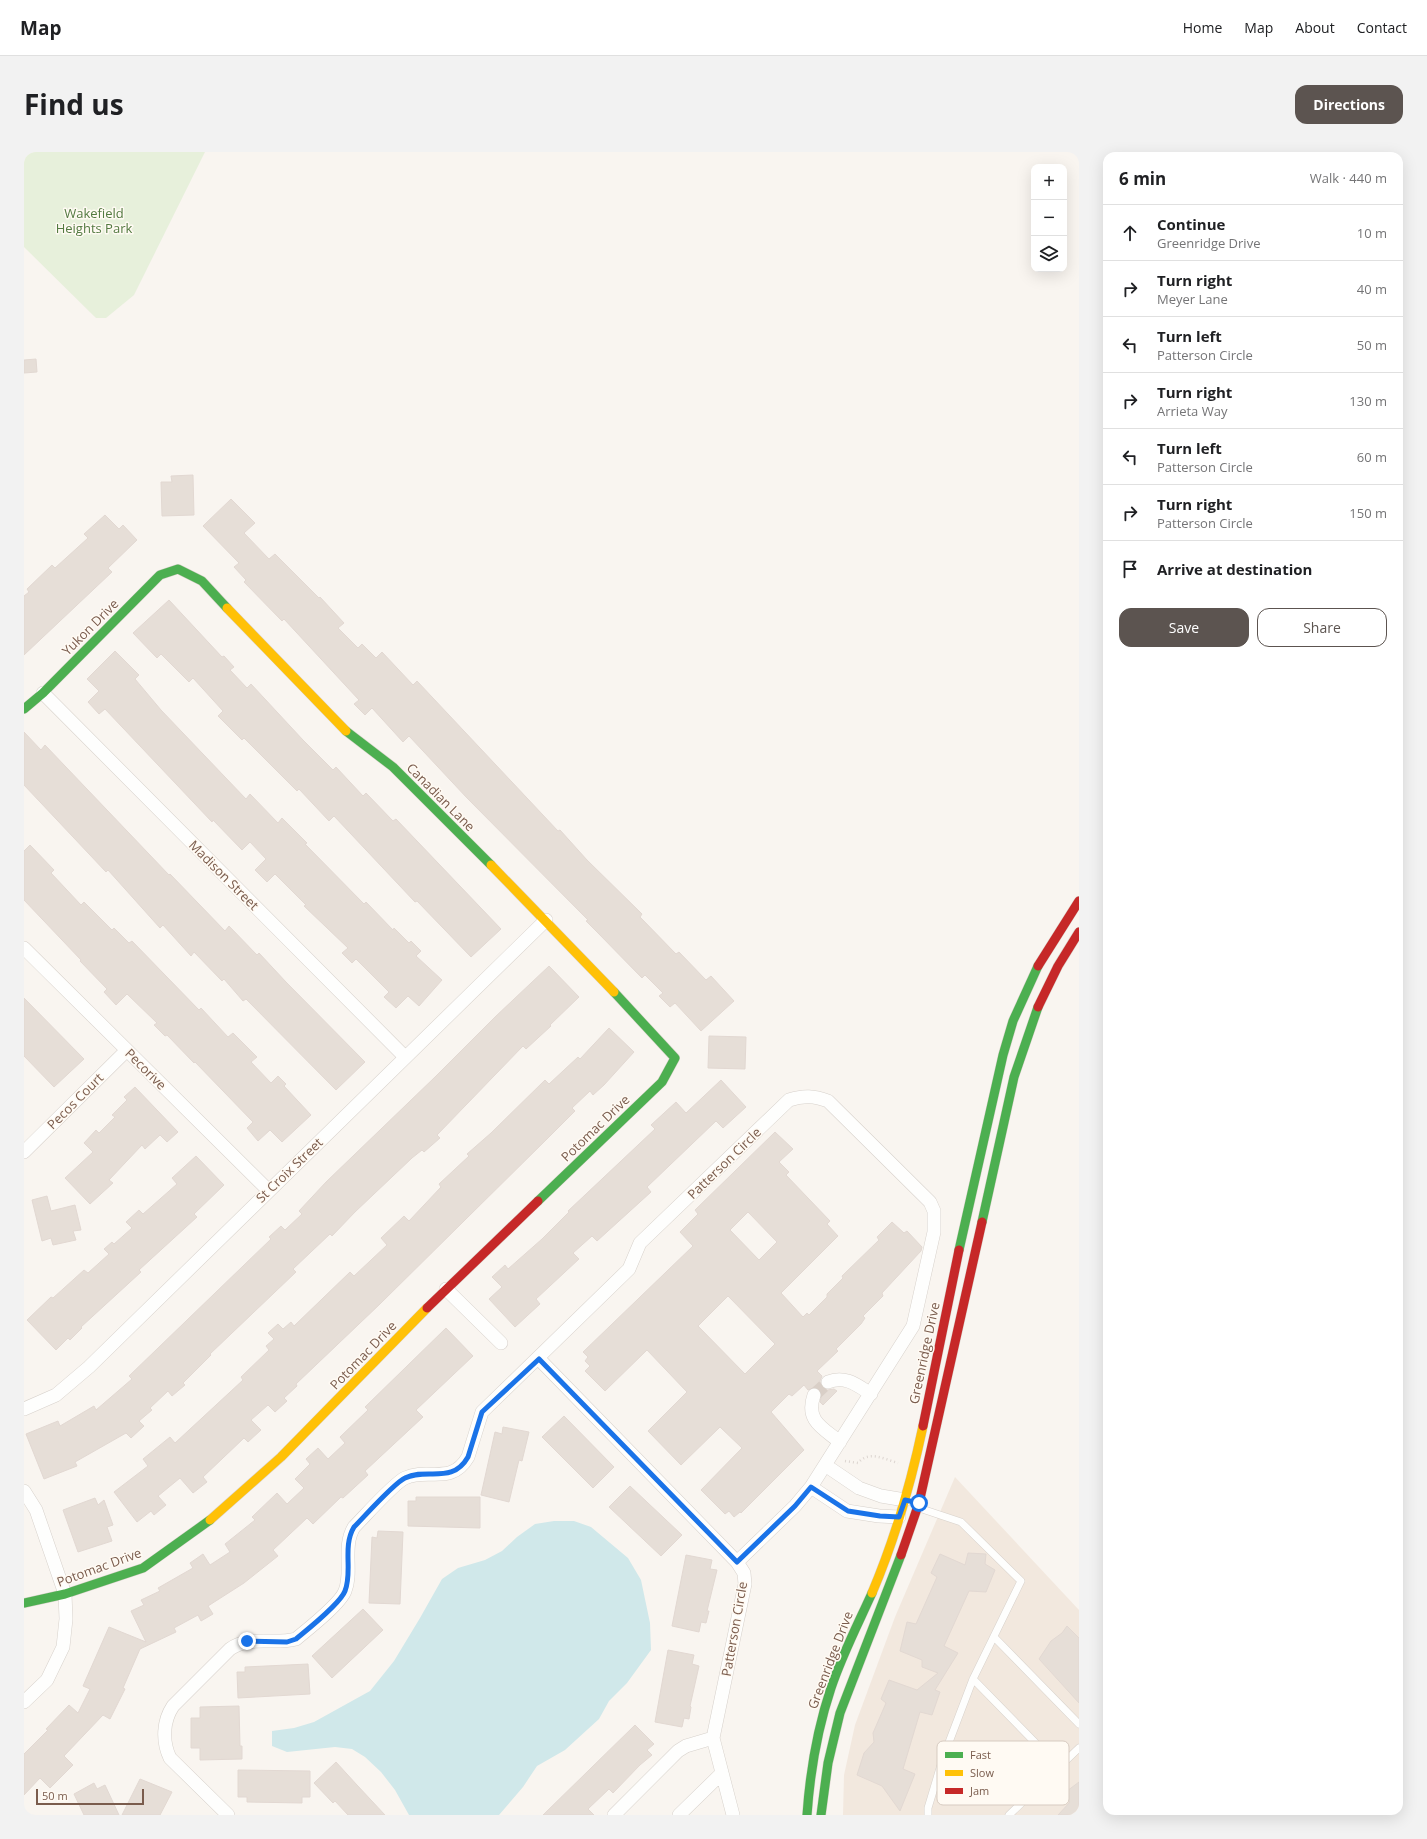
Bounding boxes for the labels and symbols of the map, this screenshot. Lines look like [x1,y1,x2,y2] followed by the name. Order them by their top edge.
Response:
[56,204,132,237] park label: Wakefield Heights Park
[58,595,122,659] street label: Yukon Drive
[403,759,479,835] street label: Canadian Lane
[185,836,263,914] street label: Madison Street
[121,1044,171,1094] street label: Pecorive
[43,1069,107,1133] street label: Pecos Court
[557,1091,633,1165] street label: Potomac Drive
[683,1123,765,1203] street label: Patterson Circle
[252,1133,327,1206] street label: St Croix Street
[904,1301,944,1405] street label: Greenridge Drive
[326,1317,400,1393] street label: Potomac Drive
[910,1494,928,1512] route start
[54,1543,144,1591] street label: Potomac Drive
[717,1580,751,1678] street label: Patterson Circle
[803,1608,857,1712] street label: Greenridge Drive
[238,1632,256,1650] route end
[937,1741,1069,1805] legend
[970,1747,991,1762] text: Fast
[970,1765,994,1780] text: Slow
[969,1783,989,1798] text: Jam
[36,1787,144,1806] scale bar

